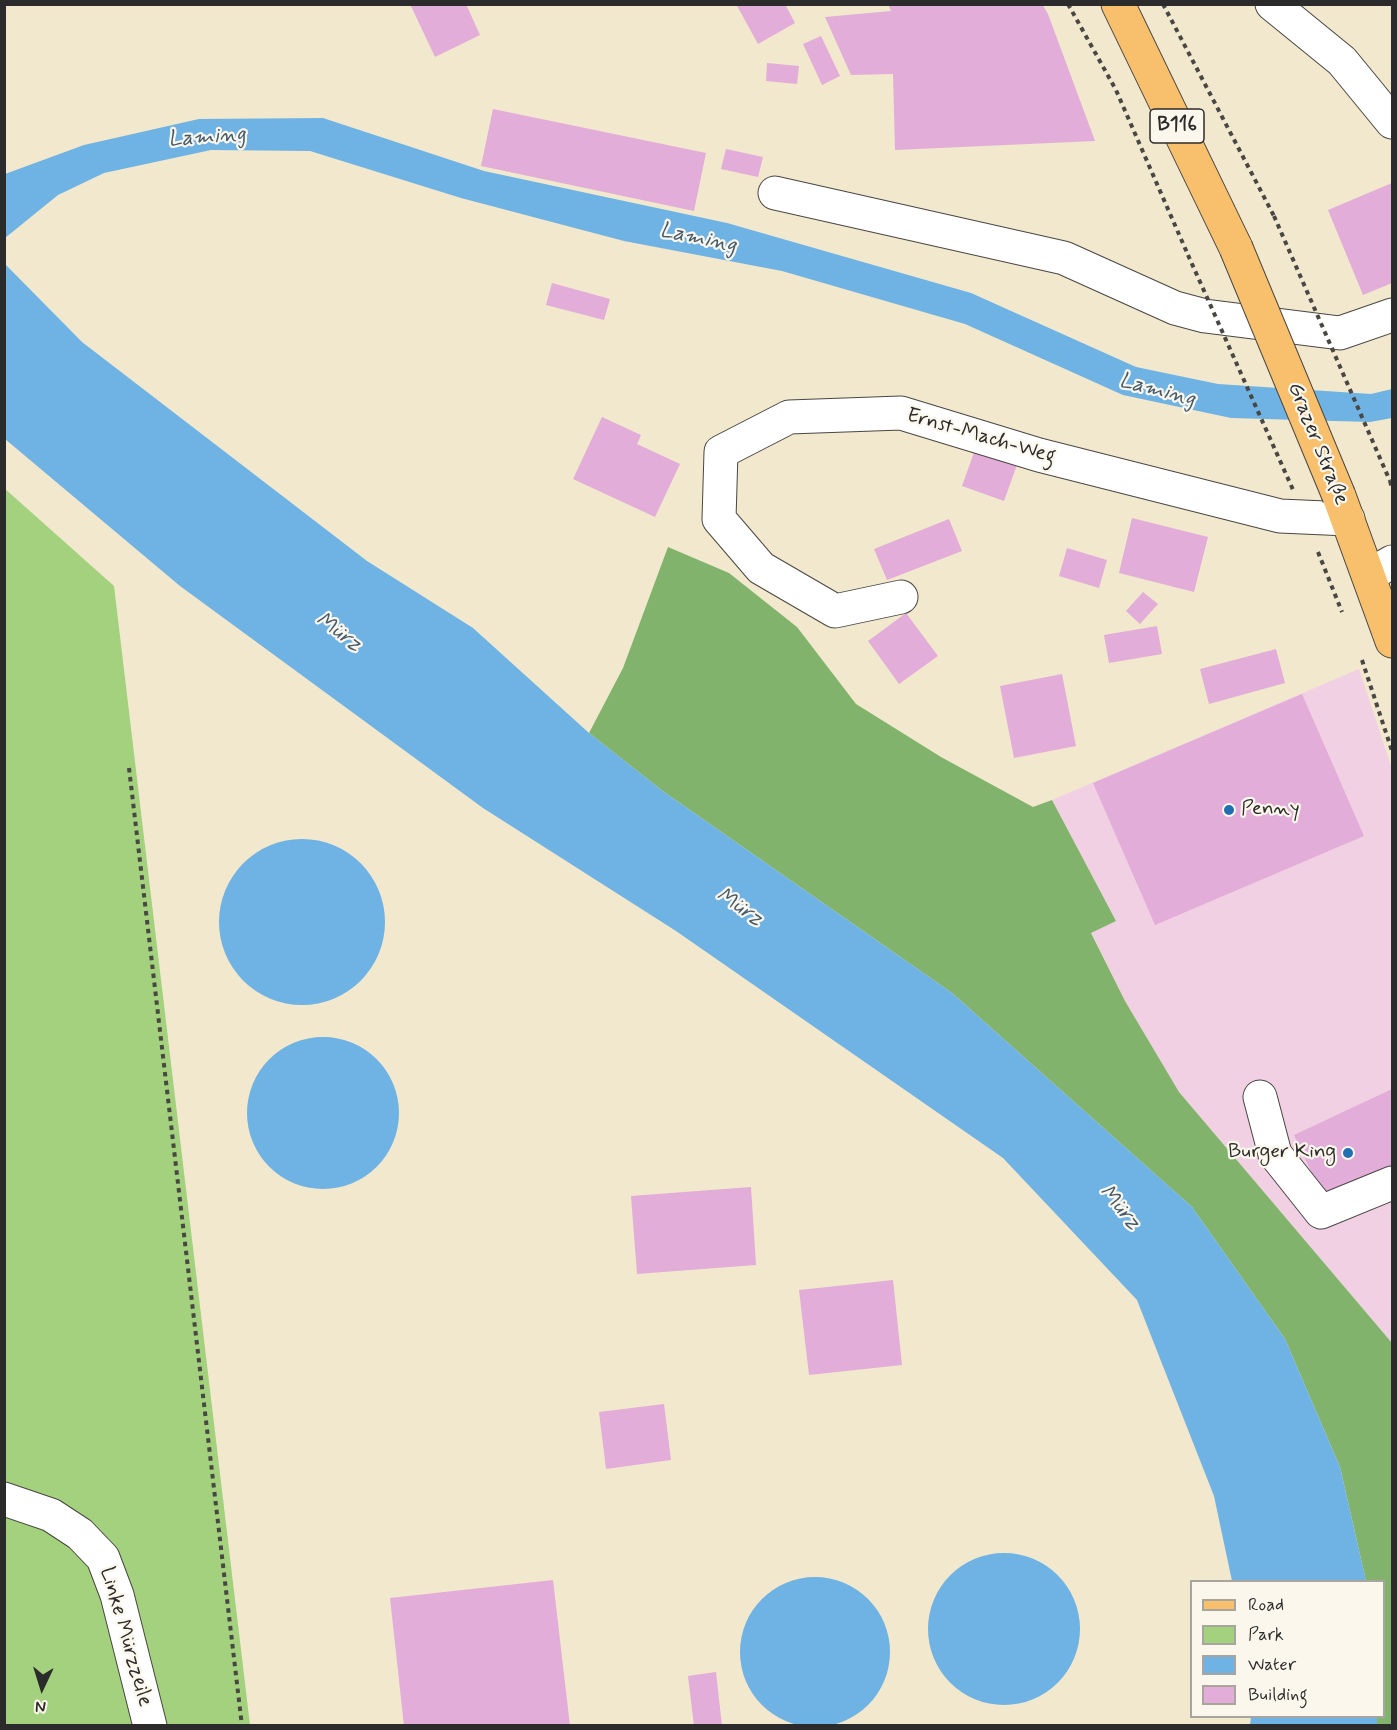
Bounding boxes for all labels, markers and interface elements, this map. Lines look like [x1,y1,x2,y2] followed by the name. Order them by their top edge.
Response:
[1150,109,1204,143] road number: B116
[167,122,247,154] water label: Laming
[657,218,739,260] water label: Laming
[1116,368,1198,414] water label: Laming
[1281,379,1353,509] street label: Grazer Straße
[904,404,1058,470] street label: Ernst-Mach-Weg
[310,607,366,659] water label: Mürz
[1241,797,1300,823] place label: Penny
[1222,803,1236,817] marker: Penny
[710,883,768,933] water label: Mürz
[1228,1140,1336,1166] place label: Burger King
[1341,1146,1355,1160] marker: Burger King
[1092,1180,1146,1236] water label: Mürz
[93,1564,157,1710] street label: Linke Mürzzeile
[1190,1580,1385,1718] legend
[1248,1593,1284,1617] text: Road
[1248,1623,1284,1647] text: Park
[1248,1653,1296,1677] text: Water
[12,1658,72,1718] north arrow
[1248,1683,1308,1707] text: Building
[35,1696,47,1717] text: N

